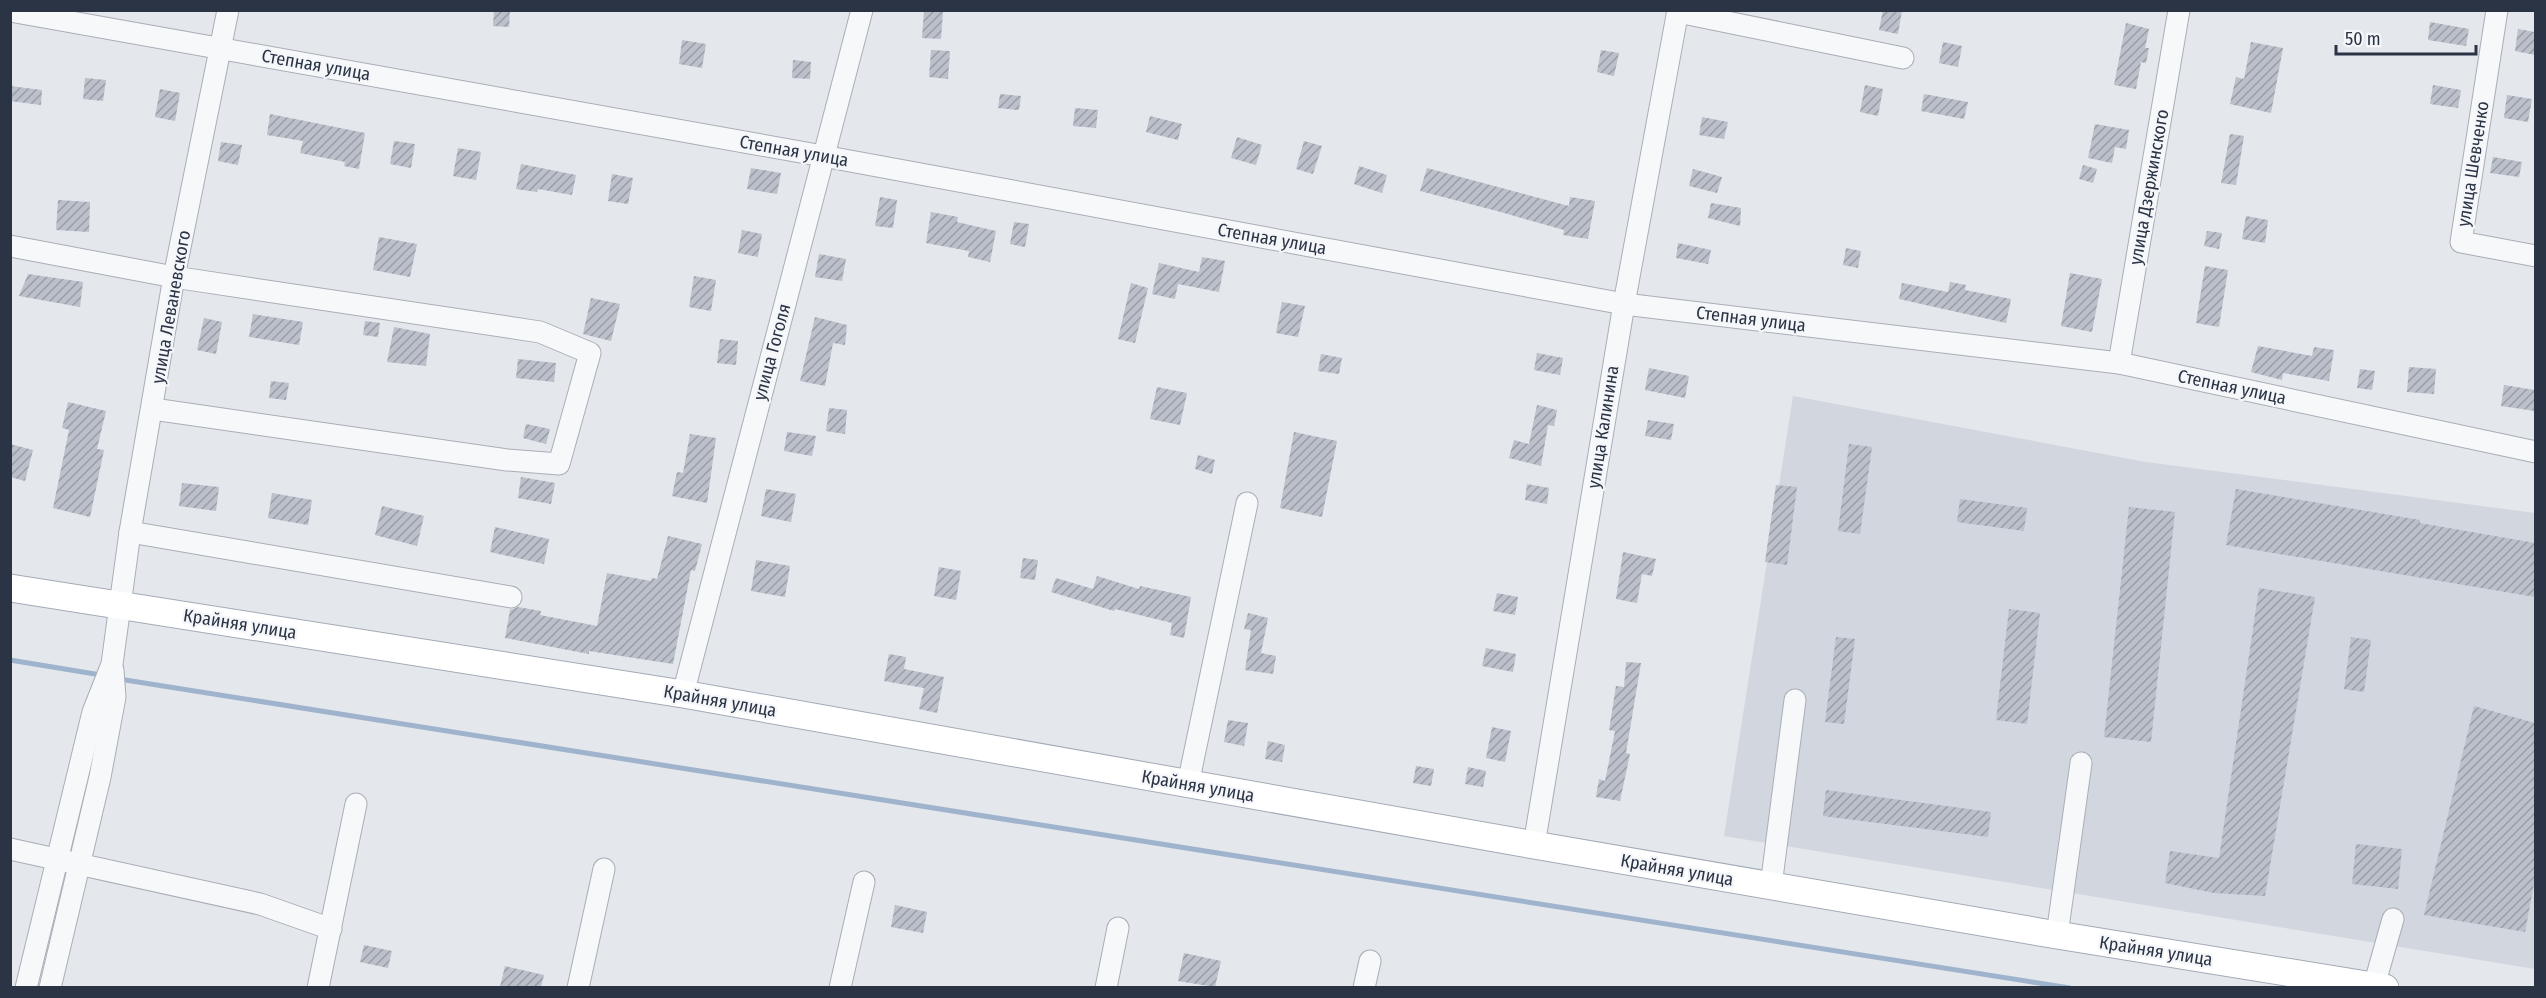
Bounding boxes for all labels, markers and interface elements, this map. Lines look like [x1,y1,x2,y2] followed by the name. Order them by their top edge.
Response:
[2336,18,2476,56] scale bar
[2345,28,2381,50] text: 50 m
[260,45,372,85] street label: Степная улица
[2452,100,2494,228] street label: улица Шевченко
[2124,107,2174,267] street label: улица Дзержинского
[738,131,850,171] street label: Степная улица
[1216,219,1328,259] street label: Степная улица
[147,229,195,385] street label: улица Леваневского
[749,301,795,403] street label: улица Гоголя
[1695,301,1807,337] street label: Степная улица
[1582,364,1624,490] street label: улица Калинина
[2176,365,2288,409] street label: Степная улица
[182,604,298,644] street label: Крайняя улица
[662,680,778,722] street label: Крайняя улица
[1140,765,1256,807] street label: Крайняя улица
[1619,849,1735,891] street label: Крайняя улица
[2098,931,2214,971] street label: Крайняя улица

